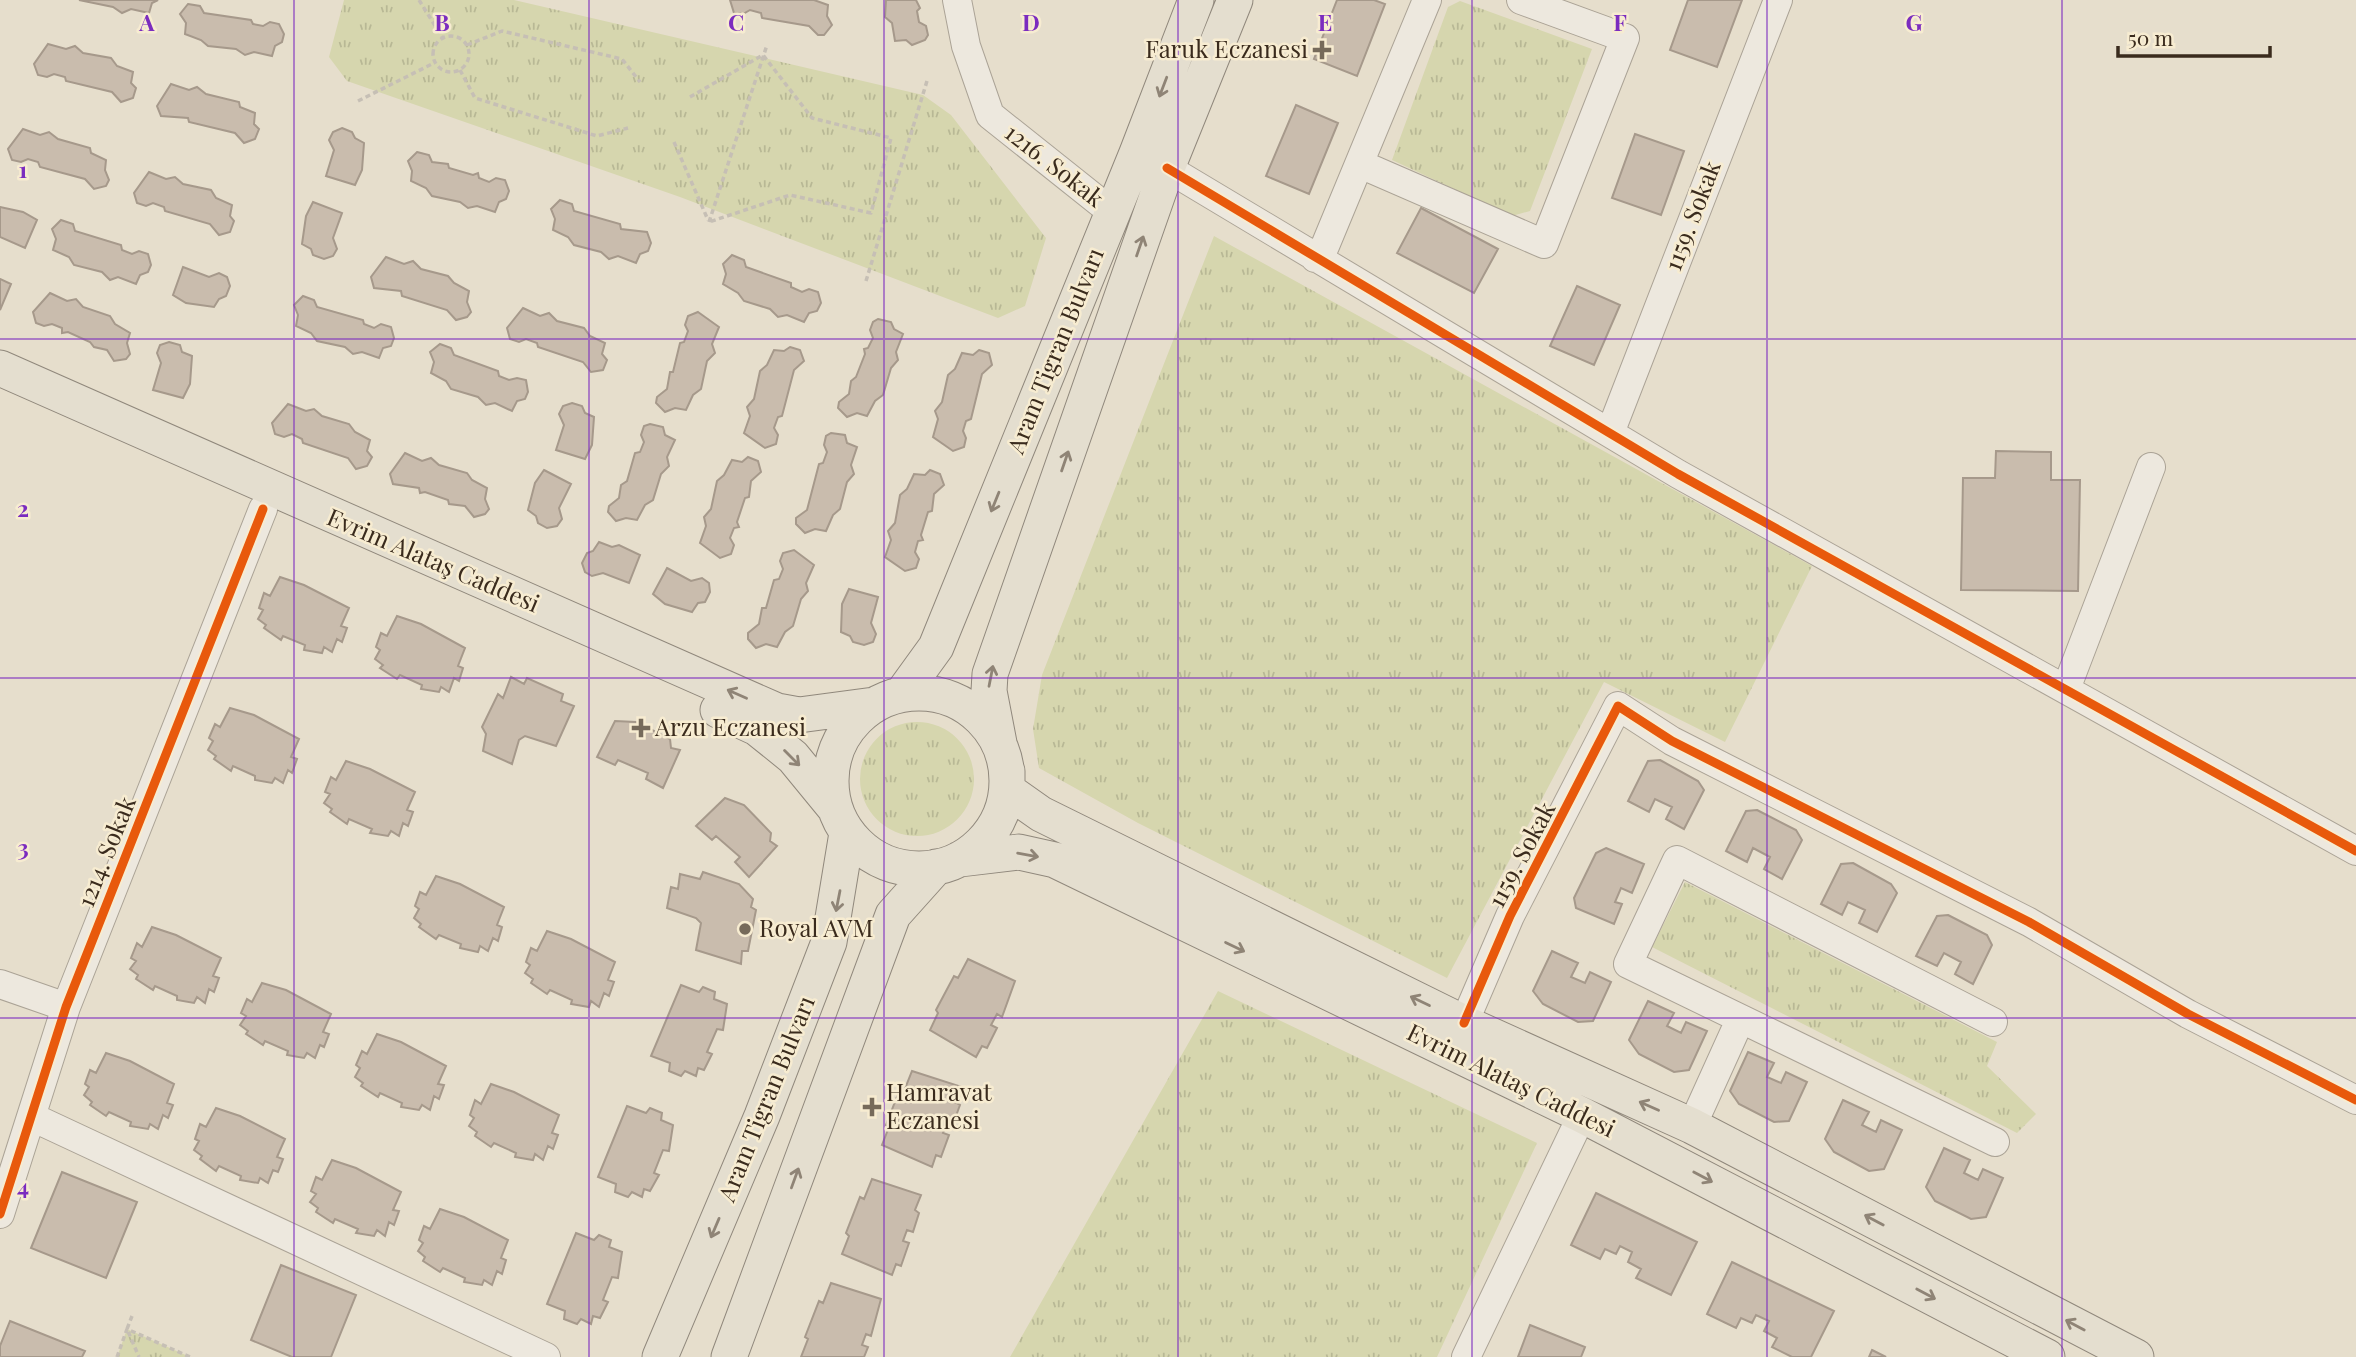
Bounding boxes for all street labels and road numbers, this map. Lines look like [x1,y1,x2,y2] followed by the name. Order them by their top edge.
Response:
[999,116,1112,214] street label: 1216. Sokak
[1655,155,1727,275] street label: 1159. Sokak
[998,243,1110,459] street label: Aram Tigran Bulvarı
[323,500,545,618] street label: Evrim Alataş Caddesi
[68,790,142,912] street label: 1214. Sokak
[1479,795,1562,913] street label: 1159. Sokak
[709,991,821,1207] street label: Aram Tigran Bulvarı
[1402,1015,1621,1144] street label: Evrim Alataş Caddesi

